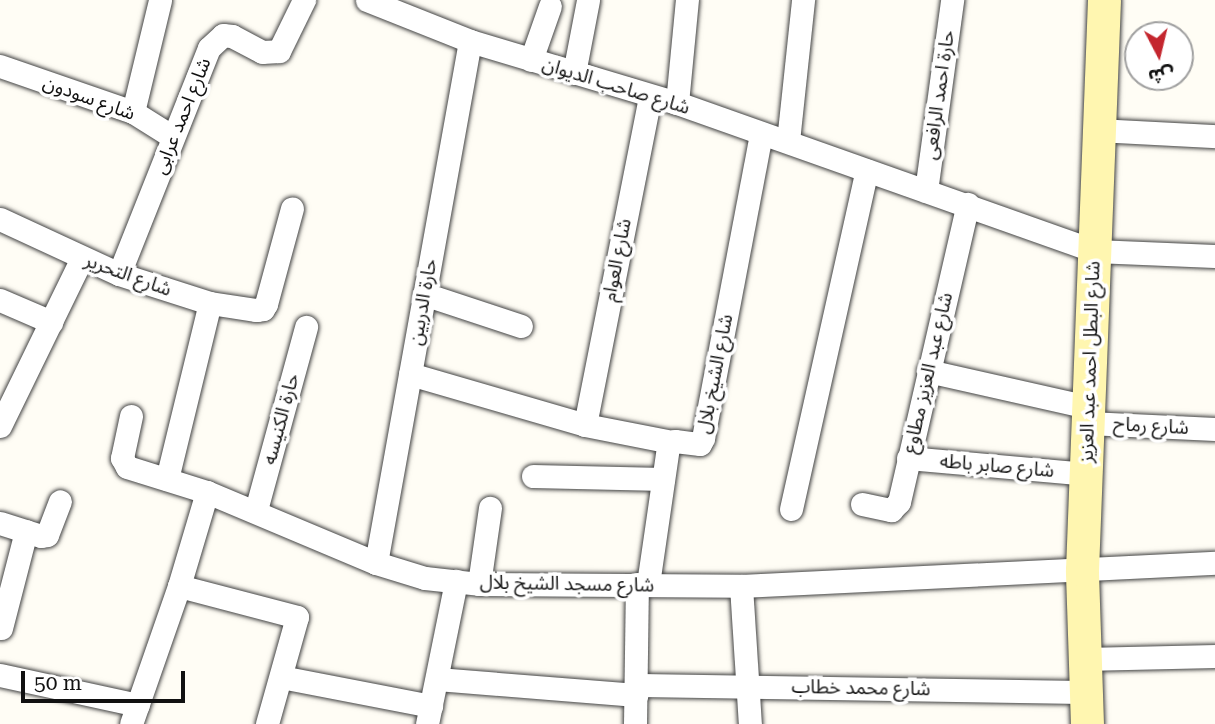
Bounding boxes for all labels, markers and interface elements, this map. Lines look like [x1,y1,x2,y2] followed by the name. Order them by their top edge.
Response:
[1124,21,1194,91] north arrow
[919,29,959,161] street label: حارة احمد الرافعى
[539,53,693,119] street label: شارع صاحب الديوان
[148,54,216,178] street label: شارع احمد عرابى
[1147,62,1176,88] text: ش
[40,71,138,125] street label: شارع سودون
[598,217,636,303] street label: شارع العوام
[82,249,174,301] street label: شارع التحرير
[404,257,442,347] street label: حارة الدربين
[1075,261,1105,463] street label: شارع البطل احمد عبد العزيز
[898,290,958,456] street label: شارع عبد العزيز مطاوع
[692,312,738,436] street label: شارع الشيخ بلال
[258,371,304,467] street label: حارة الكنيسه
[1113,413,1189,439] street label: شارع رماح
[939,450,1055,482] street label: شارع صابر باطه
[480,571,654,597] street label: شارع مسجد الشيخ بلال
[24,658,189,702] scale bar
[34,671,82,695] text: 50 m
[791,675,931,701] street label: شارع محمد خطاب

